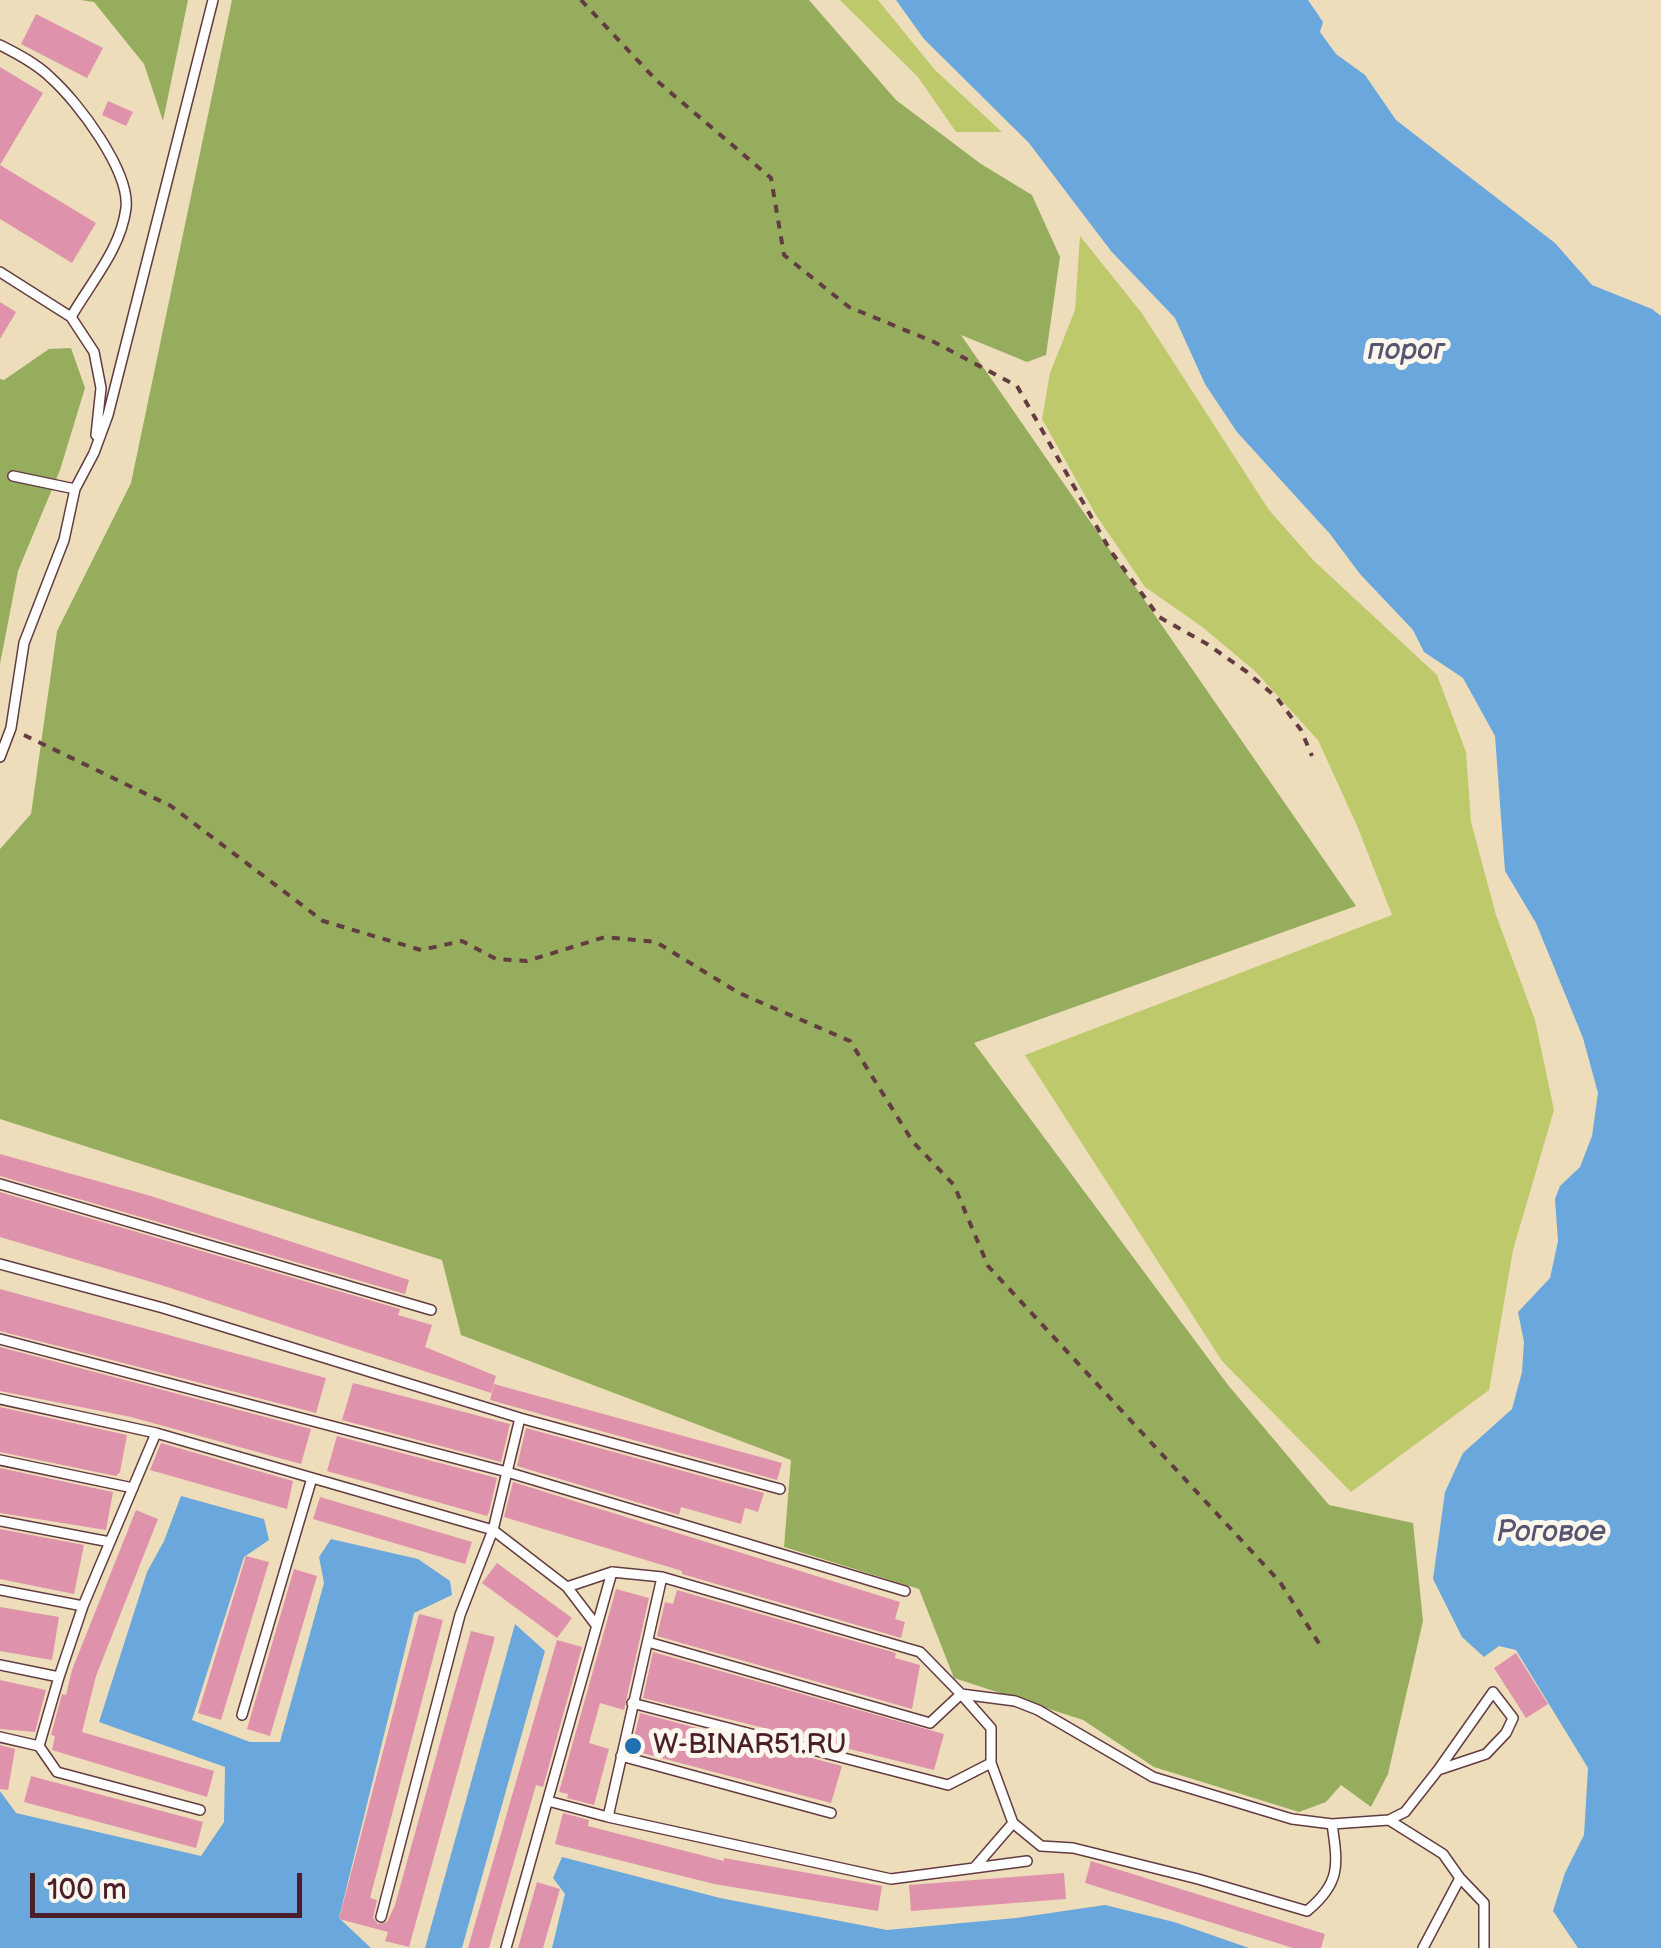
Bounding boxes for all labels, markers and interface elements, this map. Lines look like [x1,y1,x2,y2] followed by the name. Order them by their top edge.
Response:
[1367,333,1445,369] water label: порог
[1496,1515,1606,1551] water label: Роговое
[653,1729,847,1763] place label: W-BINAR51.RU
[622,1735,644,1757] marker: W-BINAR51.RU
[35,1853,308,1915] scale bar
[47,1872,127,1908] text: 100 m

